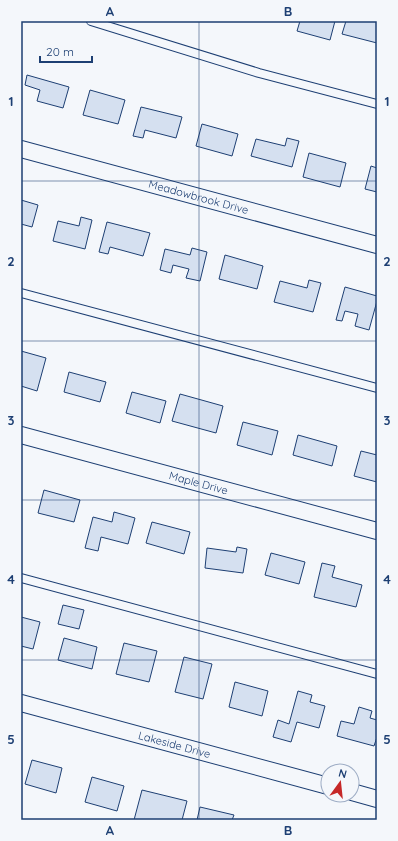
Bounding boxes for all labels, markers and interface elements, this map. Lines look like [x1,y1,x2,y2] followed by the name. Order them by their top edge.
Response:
[106,3,115,19] text: A
[284,3,292,19] text: B
[40,38,92,64] scale bar
[46,44,74,59] text: 20 m
[8,93,14,109] text: 1
[384,93,390,109] text: 1
[147,177,250,217] street label: Meadowbrook Drive
[7,253,15,269] text: 2
[383,253,391,269] text: 2
[8,412,15,428] text: 3
[384,412,391,428] text: 3
[168,468,230,498] street label: Maple Drive
[7,571,15,587] text: 4
[383,571,391,587] text: 4
[137,728,212,761] street label: Lakeside Drive
[7,731,15,747] text: 5
[383,731,391,747] text: 5
[320,763,360,803] north arrow
[337,766,348,781] text: N
[106,822,115,838] text: A
[284,822,292,838] text: B

